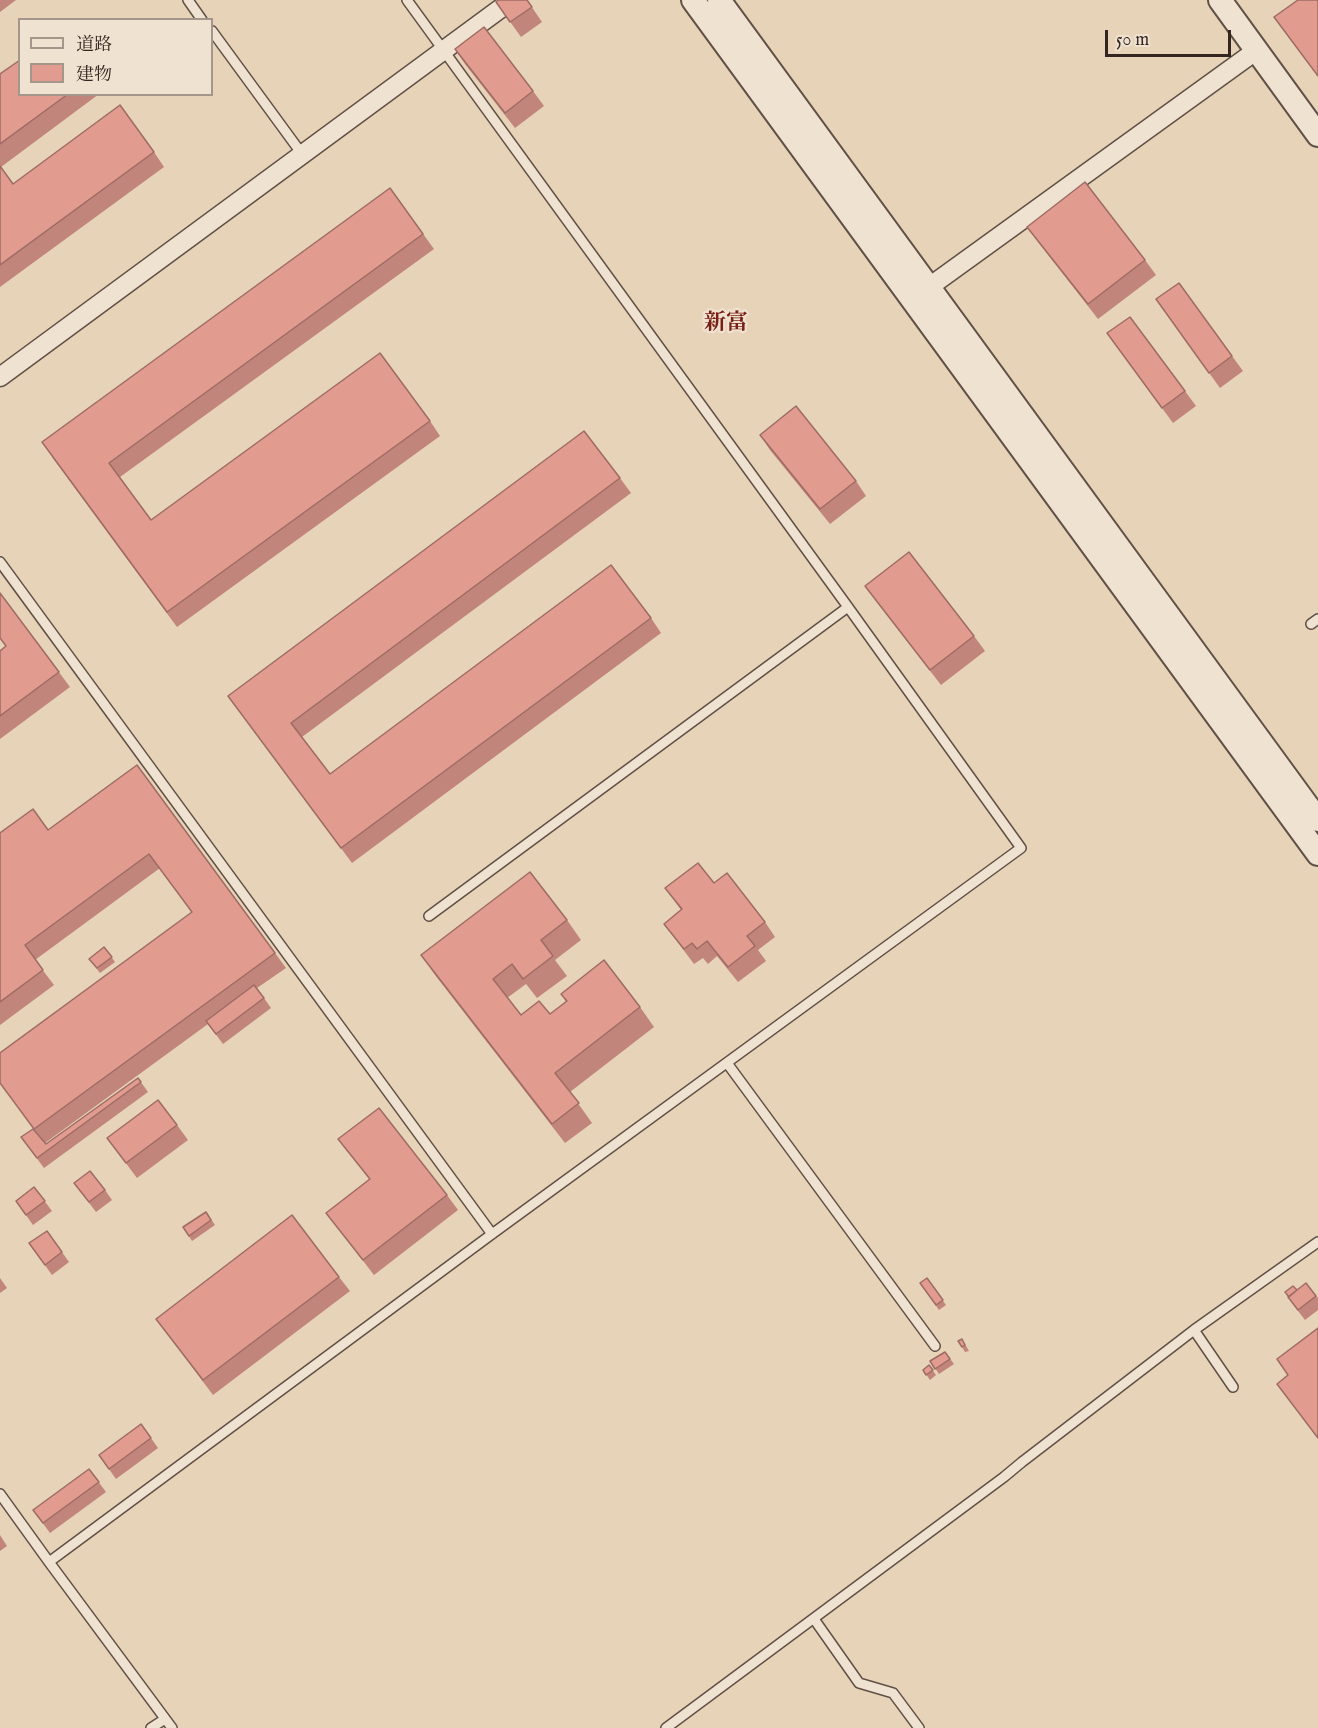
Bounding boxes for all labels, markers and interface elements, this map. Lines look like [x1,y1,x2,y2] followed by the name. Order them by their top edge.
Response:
[18,18,213,96] legend
[1108,18,1234,56] scale bar
[1116,29,1149,52] text: 50 m
[76,34,112,57] text: 道路
[76,64,112,87] text: 建物
[704,311,748,337] district label: 新富

